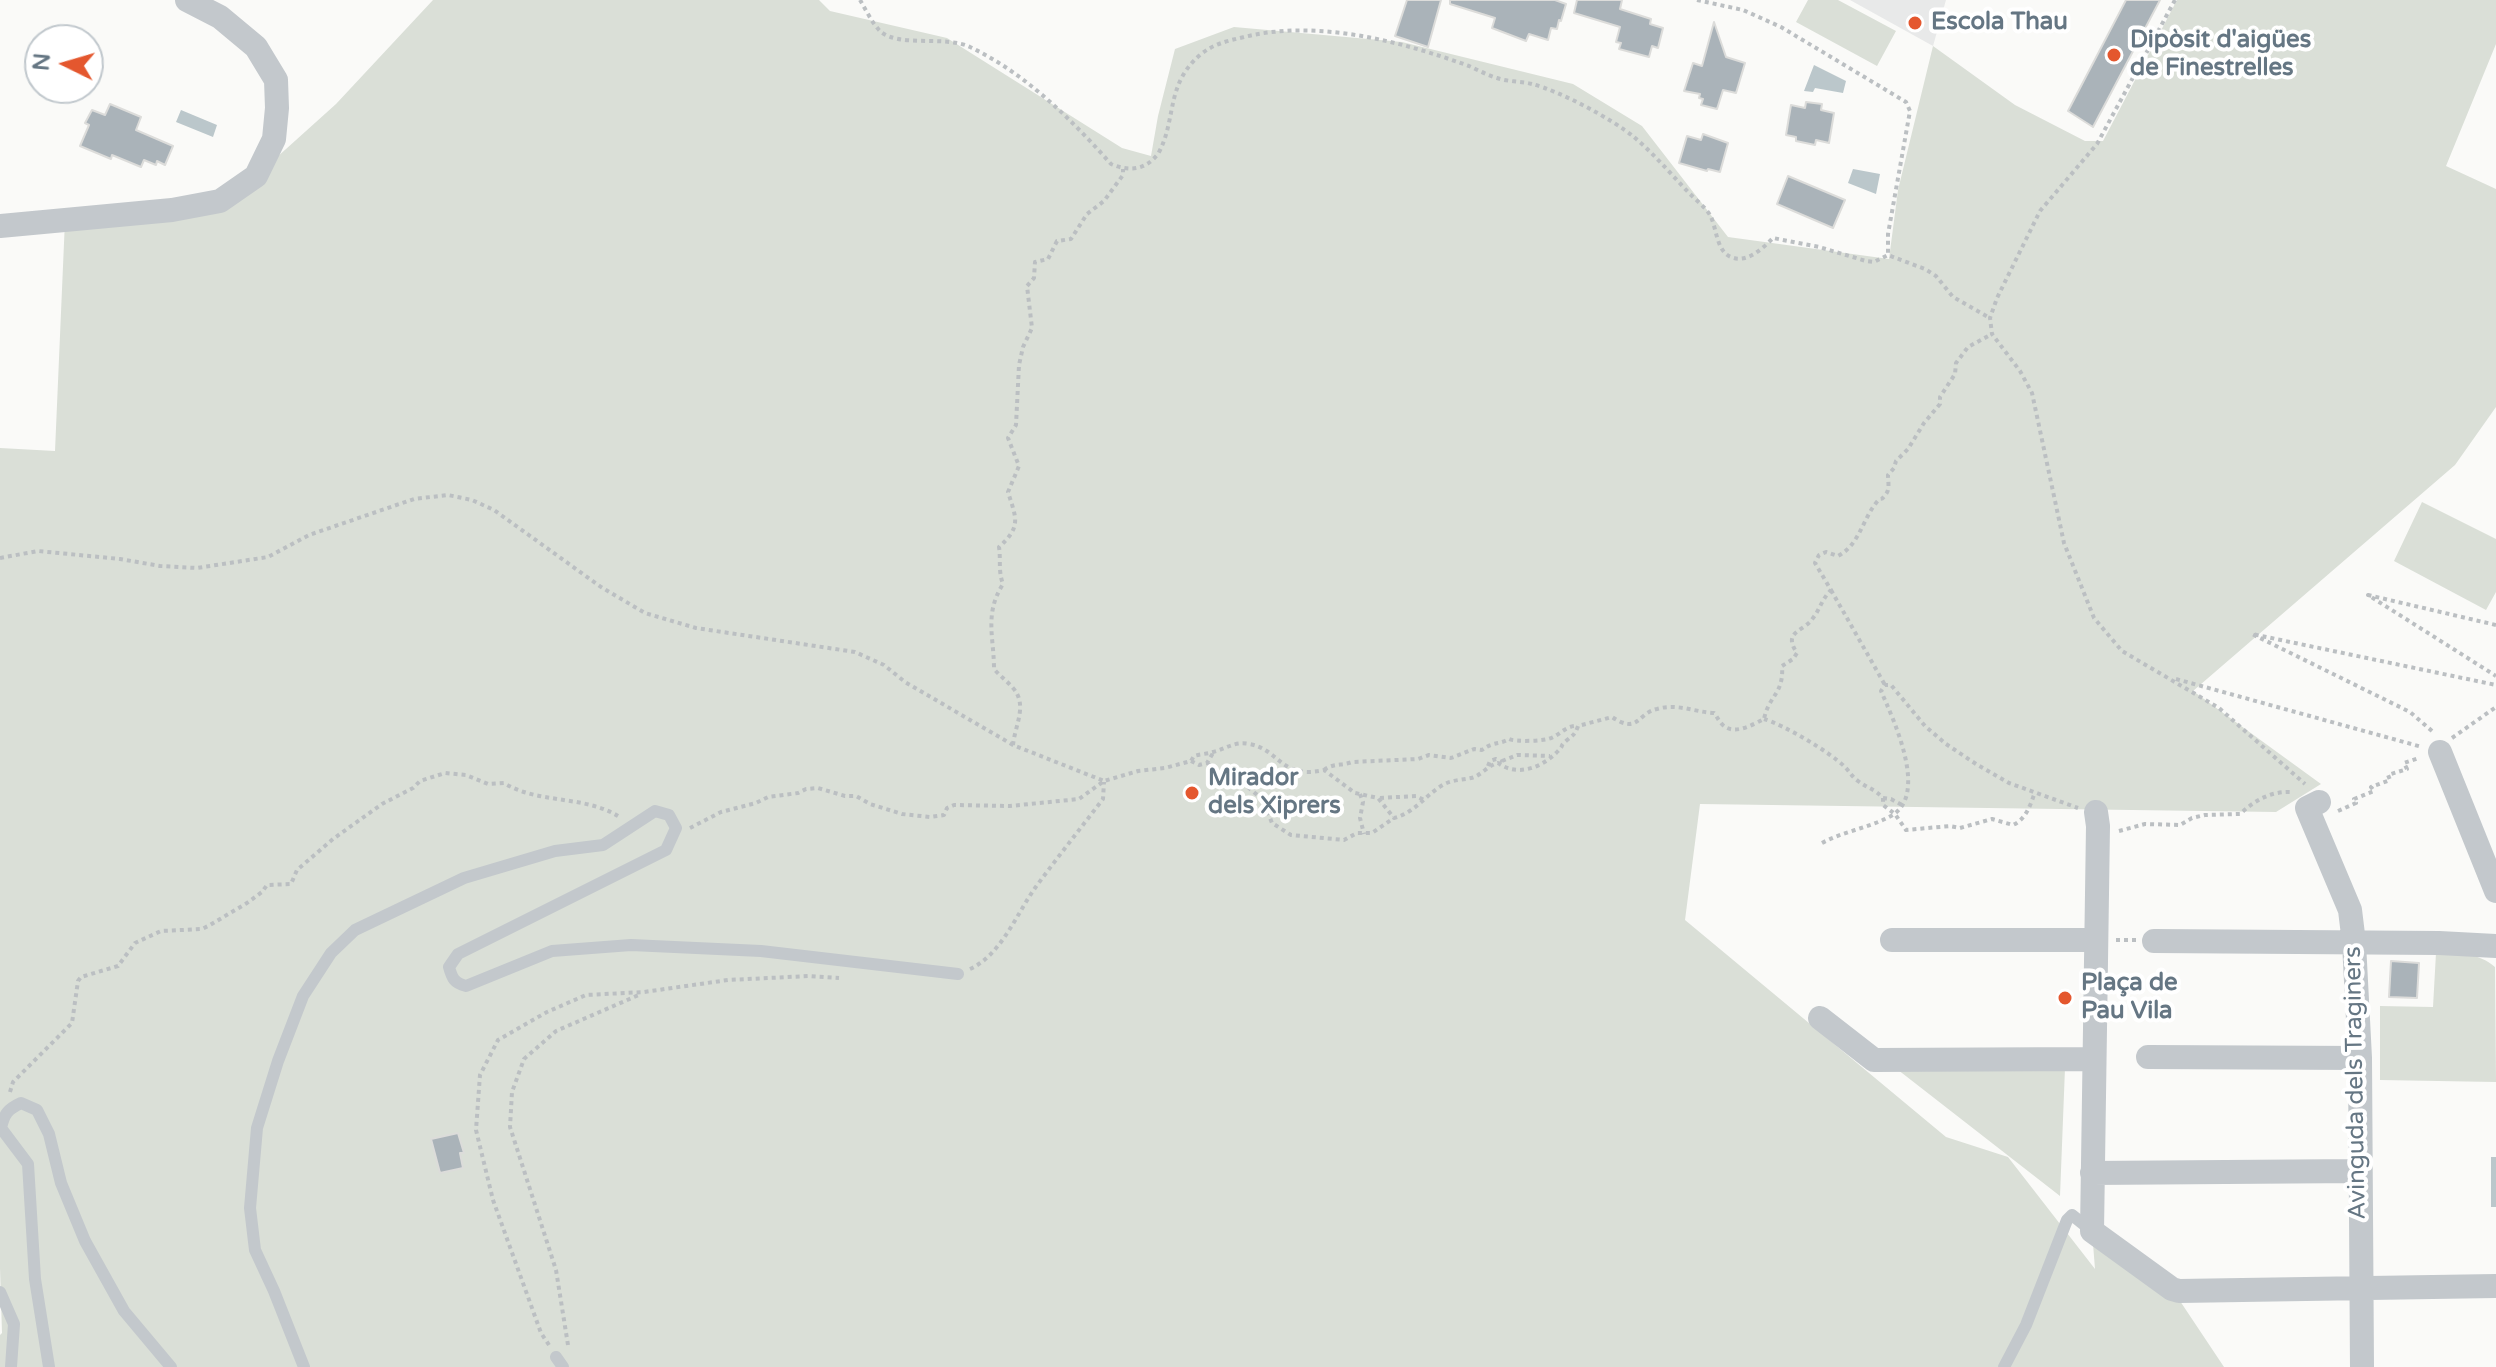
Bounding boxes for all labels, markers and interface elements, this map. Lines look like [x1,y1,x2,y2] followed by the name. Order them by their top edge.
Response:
[1931,9,2068,37] place label: Escola Thau
[1906,14,1924,32] marker: Escola Thau
[24,24,104,104] north arrow
[2130,27,2311,83] place label: Dipòsit d'aigües de Finestrelles
[2105,46,2123,64] marker: Dipòsit d'aigües de Finestrelles
[28,52,56,72] text: N
[1208,765,1341,821] place label: Mirador dels Xiprers
[1183,784,1201,802] marker: Mirador dels Xiprers
[2339,946,2373,1220] street label: Avinguda dels Traginers
[2081,970,2178,1026] place label: Plaça de Pau Vila
[2056,989,2074,1007] marker: Plaça de Pau Vila

